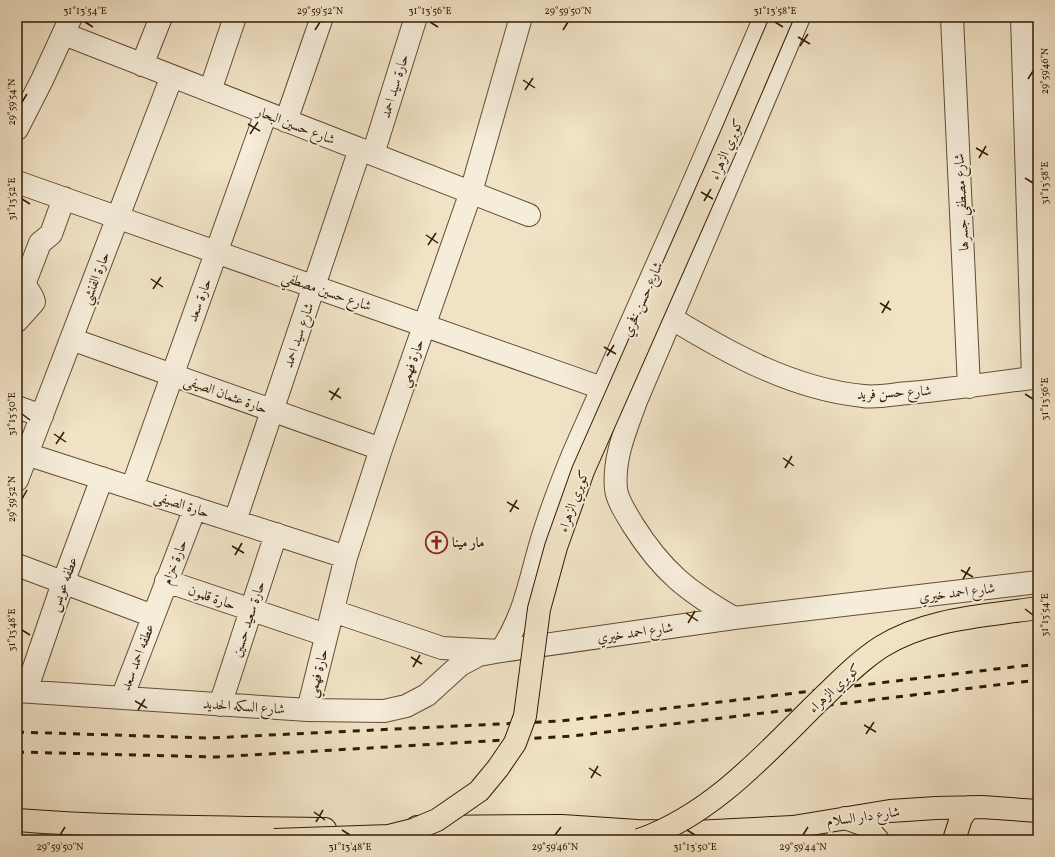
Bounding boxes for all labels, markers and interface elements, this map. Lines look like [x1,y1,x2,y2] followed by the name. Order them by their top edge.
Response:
[63,4,107,18] text: 31°13'54"E
[297,4,344,18] text: 29°59'52"N
[408,4,452,18] text: 31°13'56"E
[545,4,592,18] text: 29°59'50"N
[753,4,797,18] text: 31°13'58"E
[1038,47,1052,94] text: 29°59'46"N
[377,52,414,121] street label: حارة سيد احمد
[5,78,19,125] text: 29°59'54"N
[251,102,338,151] street label: شارع حسين البحار
[706,116,750,184] street label: كوبري الزهراء
[950,153,978,251] street label: شارع مصطفي جسرها
[1038,161,1052,205] text: 31°13'58"E
[5,177,19,221] text: 31°13'52"E
[78,249,118,309] street label: حارة الفنشي
[618,259,669,341] street label: شارع حسن فخري
[278,268,374,319] street label: شارع حسين مصطفي
[184,276,217,325] street label: حارة سعد
[279,300,320,371] street label: شارع سيد احمد
[395,337,431,391] street label: حارة فهمي
[181,372,270,419] street label: حارة عثمان الصيفى
[1038,377,1052,421] text: 31°13'56"E
[856,382,932,406] street label: شارع حسن فريد
[5,392,19,436] text: 31°13'50"E
[554,468,595,536] street label: كوبري الزهراء
[5,475,19,522] text: 29°59'52"N
[152,488,212,523] street label: حارة الصيفى
[423,529,449,555] church icon: مار مينا
[452,534,485,553] place label: مار مينا
[158,537,195,589] street label: حارة خزام
[46,554,83,615] street label: عطفه عويس
[228,579,271,660] street label: حارة سعيد حسين
[918,579,997,609] street label: شارع احمد خيري
[185,581,238,615] street label: حارة قلمون
[1038,593,1052,637] text: 31°13'54"E
[5,608,19,652] text: 31°13'48"E
[596,619,675,649] street label: شارع احمد خيري
[117,621,160,694] street label: عطفه احمد سعد
[303,647,336,700] street label: حارة فهمي
[805,660,866,719] street label: كوبري الزهراء
[202,695,286,721] street label: شارع السكه الحديد
[825,803,902,834] street label: شارع دار السلام
[37,840,84,854] text: 29°59'50"N
[328,840,372,854] text: 31°13'48"E
[532,840,579,854] text: 29°59'46"N
[673,840,717,854] text: 31°13'50"E
[779,840,827,854] text: 29°59'44"N

